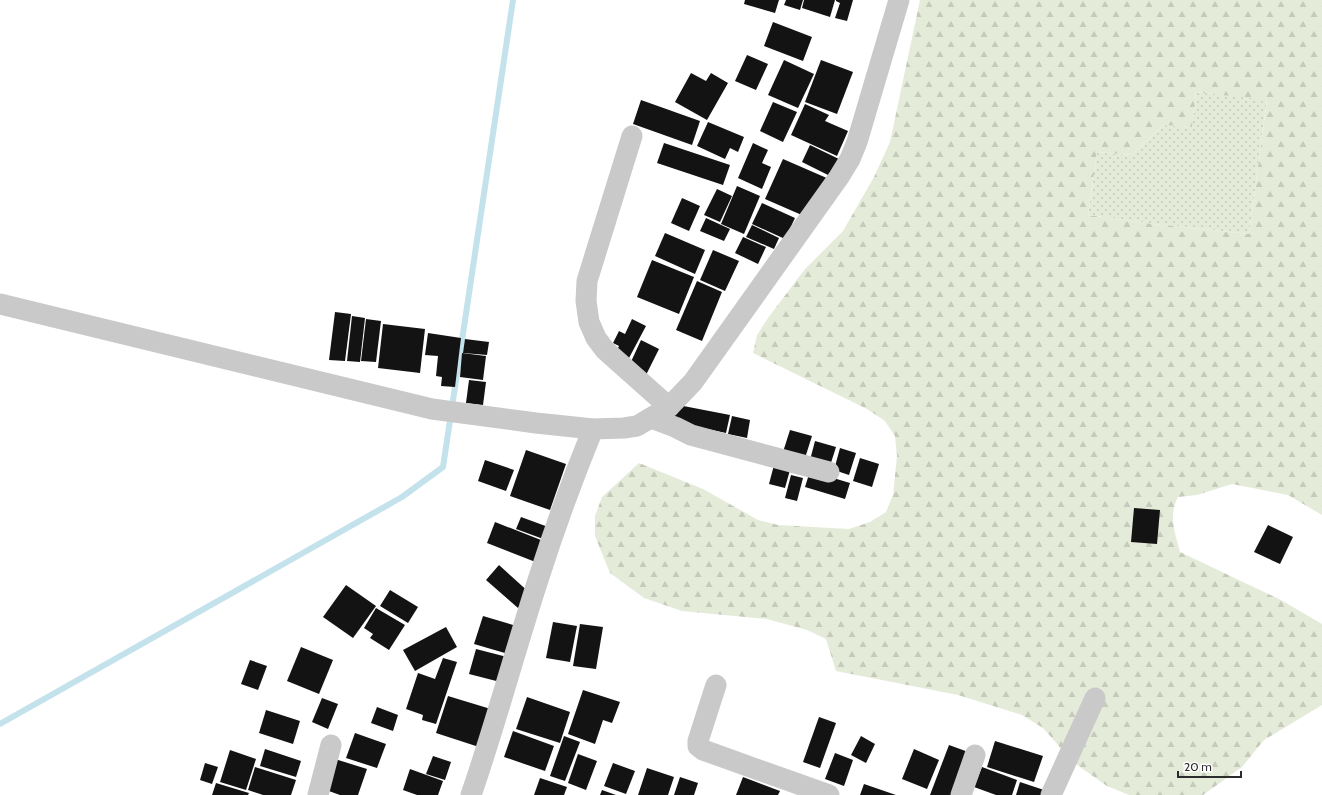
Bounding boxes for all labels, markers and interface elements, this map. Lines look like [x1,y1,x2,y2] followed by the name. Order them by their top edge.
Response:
[1178,753,1241,779] scale bar
[1184,759,1212,774] text: 20 m

